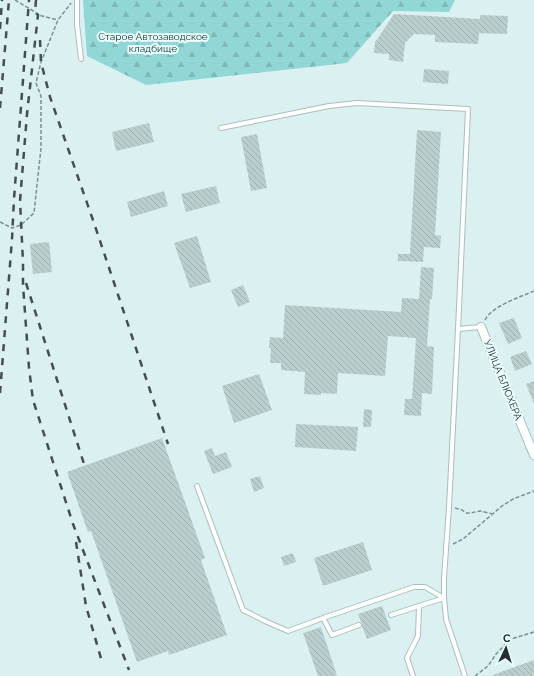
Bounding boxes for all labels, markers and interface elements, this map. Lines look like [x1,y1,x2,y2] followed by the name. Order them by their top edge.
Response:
[98,31,208,54] park label: Старое Автозаводское кладбище
[482,338,524,422] street label: УЛИЦА БЛЮХЕРА
[486,628,526,668] north arrow
[502,632,511,645] text: С

